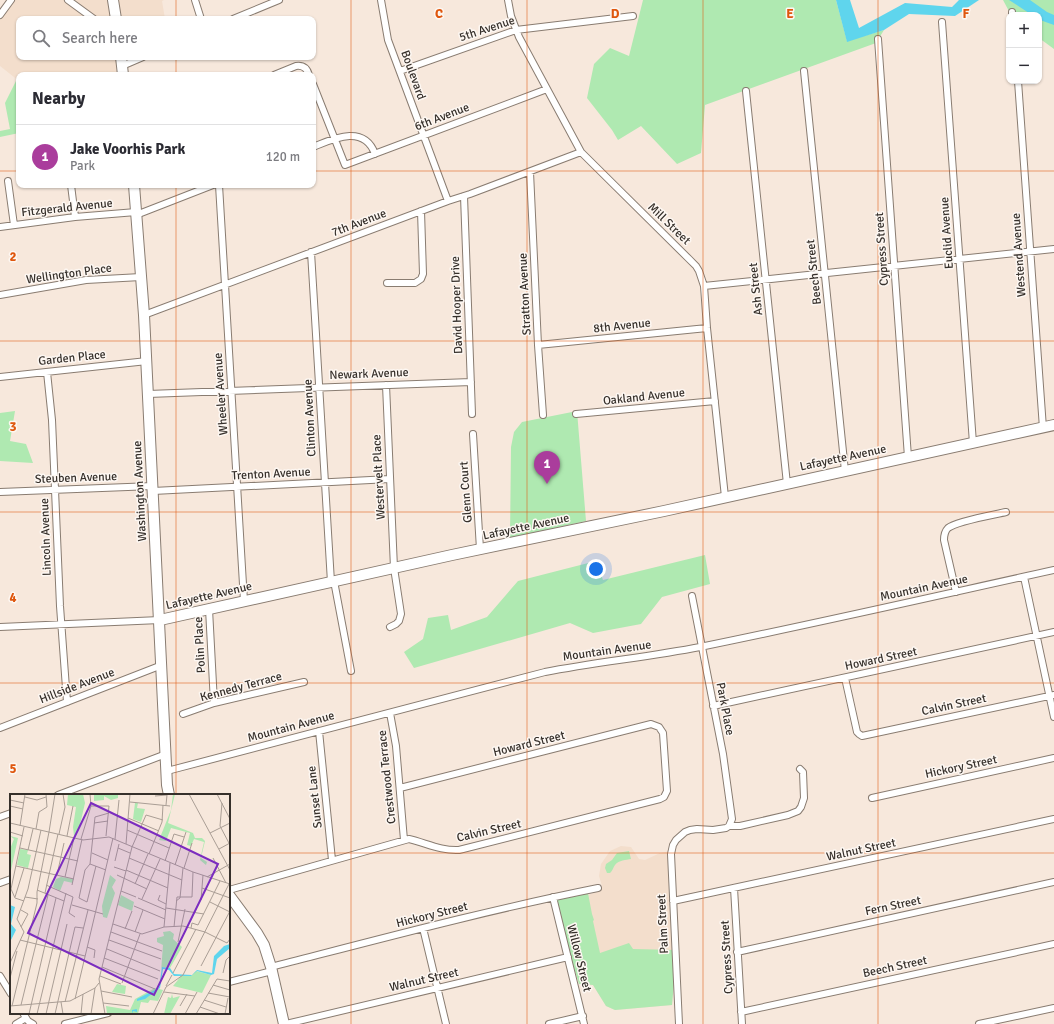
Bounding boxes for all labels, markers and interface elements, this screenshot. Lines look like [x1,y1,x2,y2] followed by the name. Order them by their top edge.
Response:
[435,6,443,22] text: C
[611,6,620,22] text: D
[786,6,794,22] text: E
[963,6,970,22] text: F
[1006,12,1042,84] map controls
[1006,12,1042,48] button: +
[457,13,517,45] street label: 5th Avenue
[16,16,316,60] search box
[30,27,52,49] icon: search
[62,29,138,47] text: Search here
[397,48,429,102] street label: Boulevard
[1006,48,1042,84] button: −
[32,88,85,109] text: Nearby
[413,100,471,134] street label: 6th Avenue
[70,140,185,158] text: Jake Voorhis Park
[41,149,49,165] text: 1
[266,149,300,165] text: 120 m
[70,158,95,174] text: Park
[21,196,113,220] street label: Fitzgerald Avenue
[937,197,957,269] street label: Euclid Avenue
[644,200,694,248] street label: Mill Street
[330,206,388,240] street label: 7th Avenue
[872,212,892,286] street label: Cypress Street
[1009,212,1029,298] street label: Westend Avenue
[803,239,825,305] street label: Beech Street
[9,249,17,265] text: 2
[515,252,535,336] street label: Stratton Avenue
[448,256,466,354] street label: David Hooper Drive
[25,261,113,287] street label: Wellington Place
[746,262,766,316] street label: Ash Street
[593,316,651,336] street label: 8th Avenue
[38,347,106,369] street label: Garden Place
[211,352,231,436] street label: Wheeler Avenue
[329,365,409,383] street label: Newark Avenue
[300,379,320,457] street label: Clinton Avenue
[602,385,686,409] street label: Oakland Avenue
[9,419,17,435] text: 3
[369,434,389,520] street label: Westervelt Place
[130,440,150,542] street label: Washington Avenue
[798,442,888,474] street label: Lafayette Avenue
[534,451,560,484] pin: 1
[456,461,476,523] street label: Glenn Court
[231,464,311,484] street label: Trenton Avenue
[35,469,117,487] street label: Steuben Avenue
[37,498,55,576] street label: Lincoln Avenue
[481,511,571,543] street label: Lafayette Avenue
[586,559,606,579] your location
[879,571,969,605] street label: Mountain Avenue
[164,579,254,613] street label: Lafayette Avenue
[9,590,17,606] text: 4
[191,616,209,674] street label: Polin Place
[562,637,652,665] street label: Mountain Avenue
[844,644,918,674] street label: Howard Street
[37,665,117,707] street label: Hillside Avenue
[199,669,283,705] street label: Kennedy Terrace
[713,681,737,737] street label: Park Place
[920,691,988,719] street label: Calvin Street
[246,708,336,746] street label: Mountain Avenue
[492,728,566,760] street label: Howard Street
[375,729,399,825] street label: Crestwood Terrace
[924,752,998,782] street label: Hickory Street
[9,761,17,777] text: 5
[304,765,326,829] street label: Sunset Lane
[10,794,230,1014] inset map
[455,816,523,846] street label: Calvin Street
[825,835,897,865] street label: Walnut Street
[864,893,922,919] street label: Fern Street
[654,894,672,954] street label: Palm Street
[395,899,469,931] street label: Hickory Street
[718,920,736,994] street label: Cypress Street
[563,923,595,993] street label: Willow Street
[861,953,929,981] street label: Beech Street
[388,965,460,995] street label: Walnut Street

